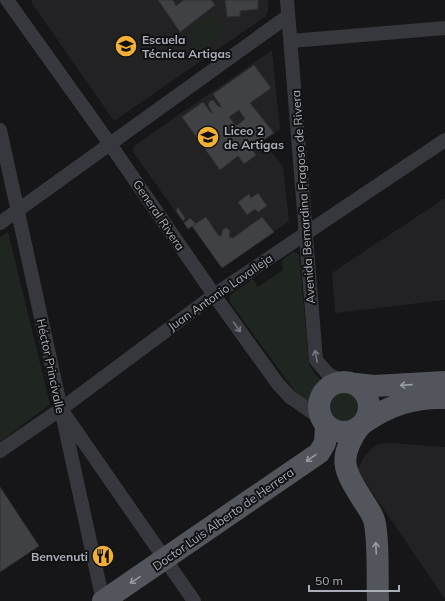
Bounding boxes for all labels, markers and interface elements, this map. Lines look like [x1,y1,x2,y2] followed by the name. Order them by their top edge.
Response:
[142,32,231,61] place label: Escuela Técnica Artigas
[113,33,139,59] school or university icon: Escuela Técnica Artigas
[288,90,318,304] street label: Avenida Bernardina Fragoso de Rivera
[224,123,284,152] place label: Liceo 2 de Artigas
[195,124,221,150] school or university icon: Liceo 2 de Artigas
[130,177,188,253] street label: General Rivera
[165,250,275,334] street label: Juan Antonio Lavalleja
[34,317,68,415] street label: Héctor Princivalle
[233,321,241,332] one-way arrow
[312,349,320,362] one-way arrow
[400,381,413,388] one-way arrow
[306,454,317,462] one-way arrow
[149,464,297,574] street label: Doctor Luis Alberto de Herrera
[372,542,380,555] one-way arrow
[90,543,116,569] restaurant icon: Benvenuti
[31,549,88,564] place label: Benvenuti
[309,567,399,593] scale bar
[315,573,343,588] text: 50 m
[130,576,141,584] one-way arrow

